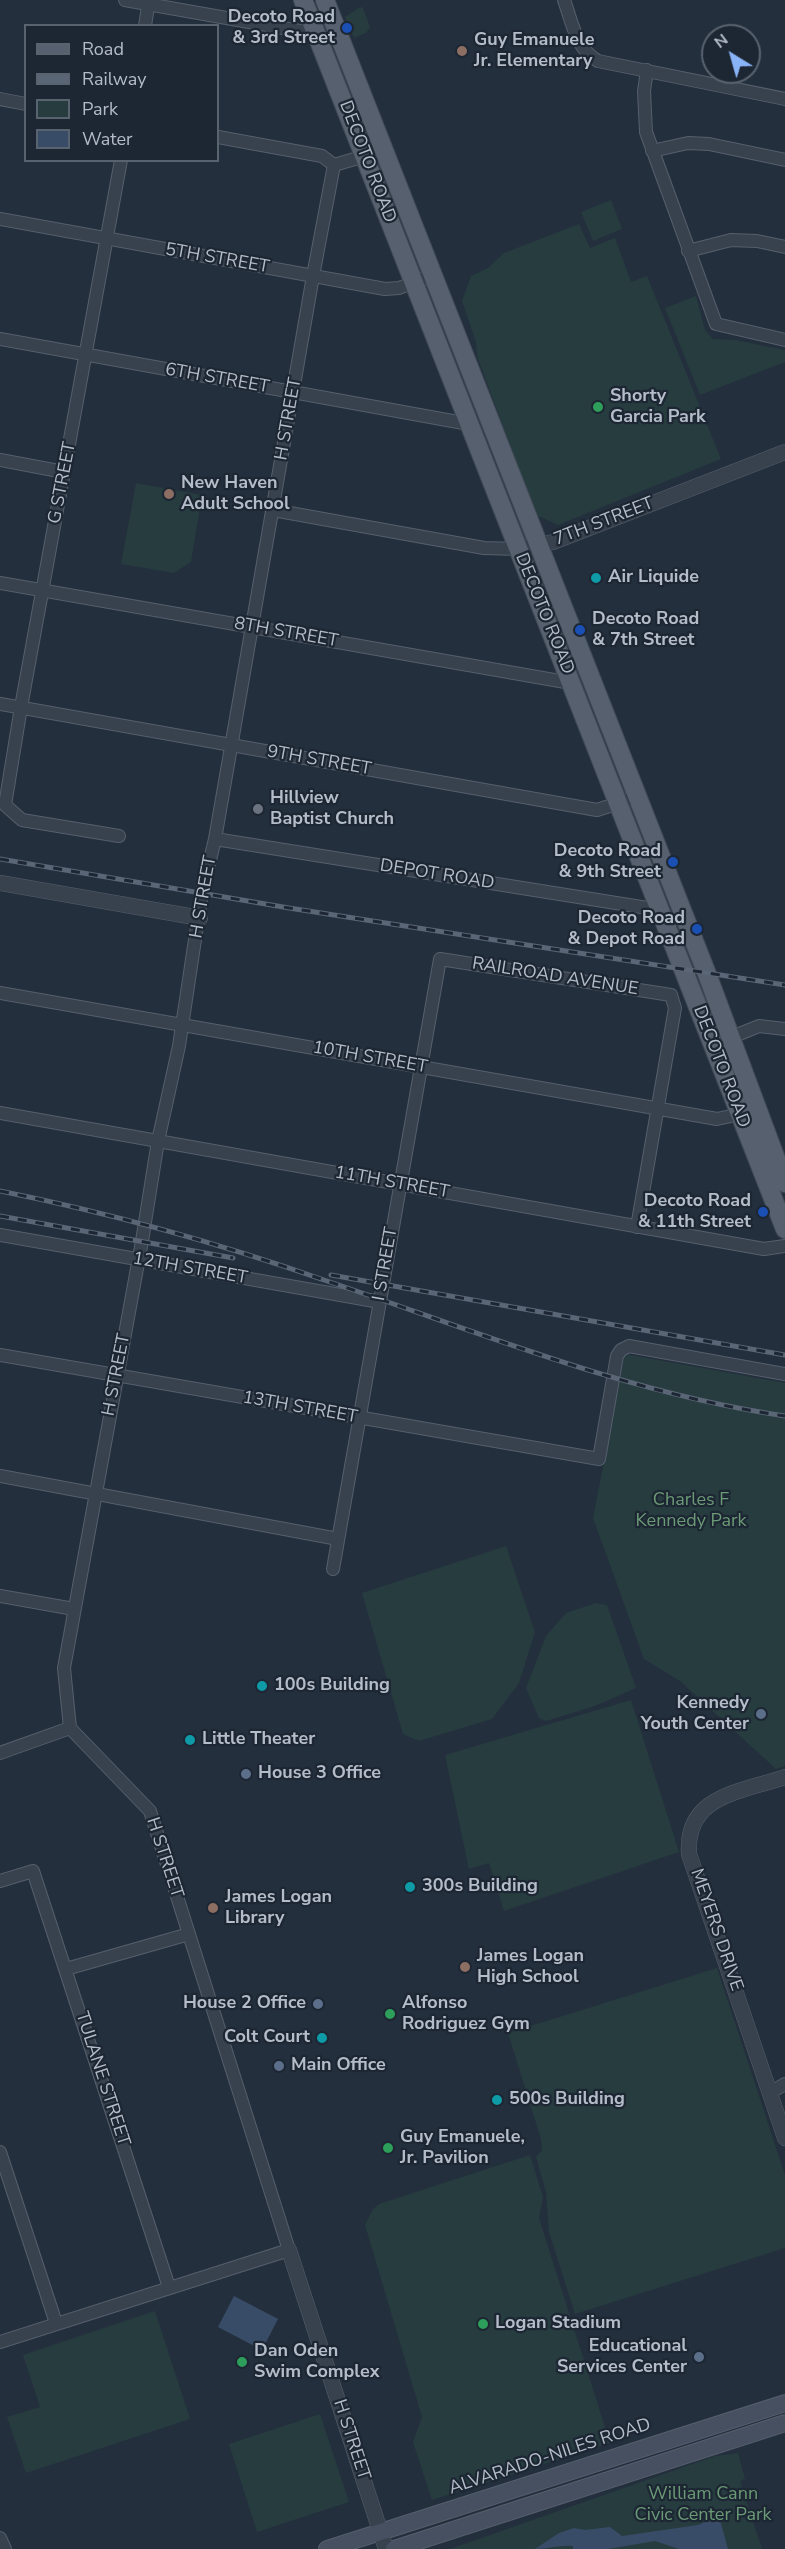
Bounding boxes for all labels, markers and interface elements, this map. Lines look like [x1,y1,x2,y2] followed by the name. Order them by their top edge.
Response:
[228,7,335,50] place label: Decoto Road & 3rd Street
[340,21,354,35] marker: Decoto Road & 3rd Street
[24,24,219,162] legend
[701,24,761,84] north arrow
[710,29,733,54] text: N
[474,30,594,72] place label: Guy Emanuele Jr. Elementary
[82,37,124,61] text: Road
[455,44,469,58] marker: Guy Emanuele Jr. Elementary
[82,67,147,91] text: Railway
[82,97,118,121] text: Park
[334,98,400,226] street label: DECOTO ROAD
[82,127,133,151] text: Water
[163,239,271,279] street label: 5TH STREET
[163,359,271,399] street label: 6TH STREET
[271,376,307,462] street label: H STREET
[610,386,706,428] place label: Shorty Garcia Park
[591,400,605,414] marker: Shorty Garcia Park
[44,440,82,526] street label: G STREET
[181,473,290,516] place label: New Haven Adult School
[162,487,176,501] marker: New Haven Adult School
[551,493,657,551] street label: 7TH STREET
[510,550,578,678] street label: DECOTO ROAD
[608,567,699,589] place label: Air Liquide
[589,571,603,585] marker: Air Liquide
[592,609,699,652] place label: Decoto Road & 7th Street
[232,613,340,653] street label: 8TH STREET
[573,623,587,637] marker: Decoto Road & 7th Street
[265,741,373,781] street label: 9TH STREET
[270,788,394,830] place label: Hillview Baptist Church
[251,802,265,816] marker: Hillview Baptist Church
[554,841,661,884] place label: Decoto Road & 9th Street
[186,854,222,940] street label: H STREET
[378,855,496,895] street label: DEPOT ROAD
[666,855,680,869] marker: Decoto Road & 9th Street
[568,908,685,950] place label: Decoto Road & Depot Road
[690,922,704,936] marker: Decoto Road & Depot Road
[470,953,640,1001] street label: RAILROAD AVENUE
[688,1003,754,1131] street label: DECOTO ROAD
[311,1037,429,1079] street label: 10TH STREET
[333,1162,451,1204] street label: 11TH STREET
[638,1191,751,1234] place label: Decoto Road & 11th Street
[756,1205,770,1219] marker: Decoto Road & 11th Street
[369,1225,403,1303] street label: I STREET
[131,1248,249,1290] street label: 12TH STREET
[98,1332,136,1418] street label: H STREET
[241,1387,359,1429] street label: 13TH STREET
[636,1490,746,1532] park label: Charles F Kennedy Park
[274,1675,390,1697] place label: 100s Building
[255,1679,269,1693] marker: 100s Building
[641,1693,749,1736] place label: Kennedy Youth Center
[754,1707,768,1721] marker: Kennedy Youth Center
[202,1729,315,1751] place label: Little Theater
[183,1733,197,1747] marker: Little Theater
[258,1763,381,1785] place label: House 3 Office
[239,1767,253,1781] marker: House 3 Office
[141,1815,187,1901] street label: H STREET
[685,1866,747,1994] street label: MEYERS DRIVE
[422,1876,538,1898] place label: 300s Building
[403,1880,417,1894] marker: 300s Building
[225,1887,332,1930] place label: James Logan Library
[206,1901,220,1915] marker: James Logan Library
[477,1946,584,1988] place label: James Logan High School
[458,1960,472,1974] marker: James Logan High School
[183,1993,306,2015] place label: House 2 Office
[402,1993,530,2036] place label: Alfonso Rodriguez Gym
[311,1997,325,2011] marker: House 2 Office
[383,2007,397,2021] marker: Alfonso Rodriguez Gym
[70,2009,134,2149] street label: TULANE STREET
[224,2027,310,2049] place label: Colt Court
[315,2031,329,2045] marker: Colt Court
[291,2055,386,2077] place label: Main Office
[272,2059,286,2073] marker: Main Office
[509,2089,625,2111] place label: 500s Building
[490,2093,504,2107] marker: 500s Building
[400,2127,525,2170] place label: Guy Emanuele, Jr. Pavilion
[381,2141,395,2155] marker: Guy Emanuele, Jr. Pavilion
[495,2313,621,2335] place label: Logan Stadium
[476,2317,490,2331] marker: Logan Stadium
[557,2336,687,2378] place label: Educational Services Center
[254,2341,380,2384] place label: Dan Oden Swim Complex
[692,2350,706,2364] marker: Educational Services Center
[235,2355,249,2369] marker: Dan Oden Swim Complex
[328,2397,374,2483] street label: H STREET
[446,2414,654,2500] street label: ALVARADO-NILES ROAD
[635,2484,771,2526] park label: William Cann Civic Center Park

